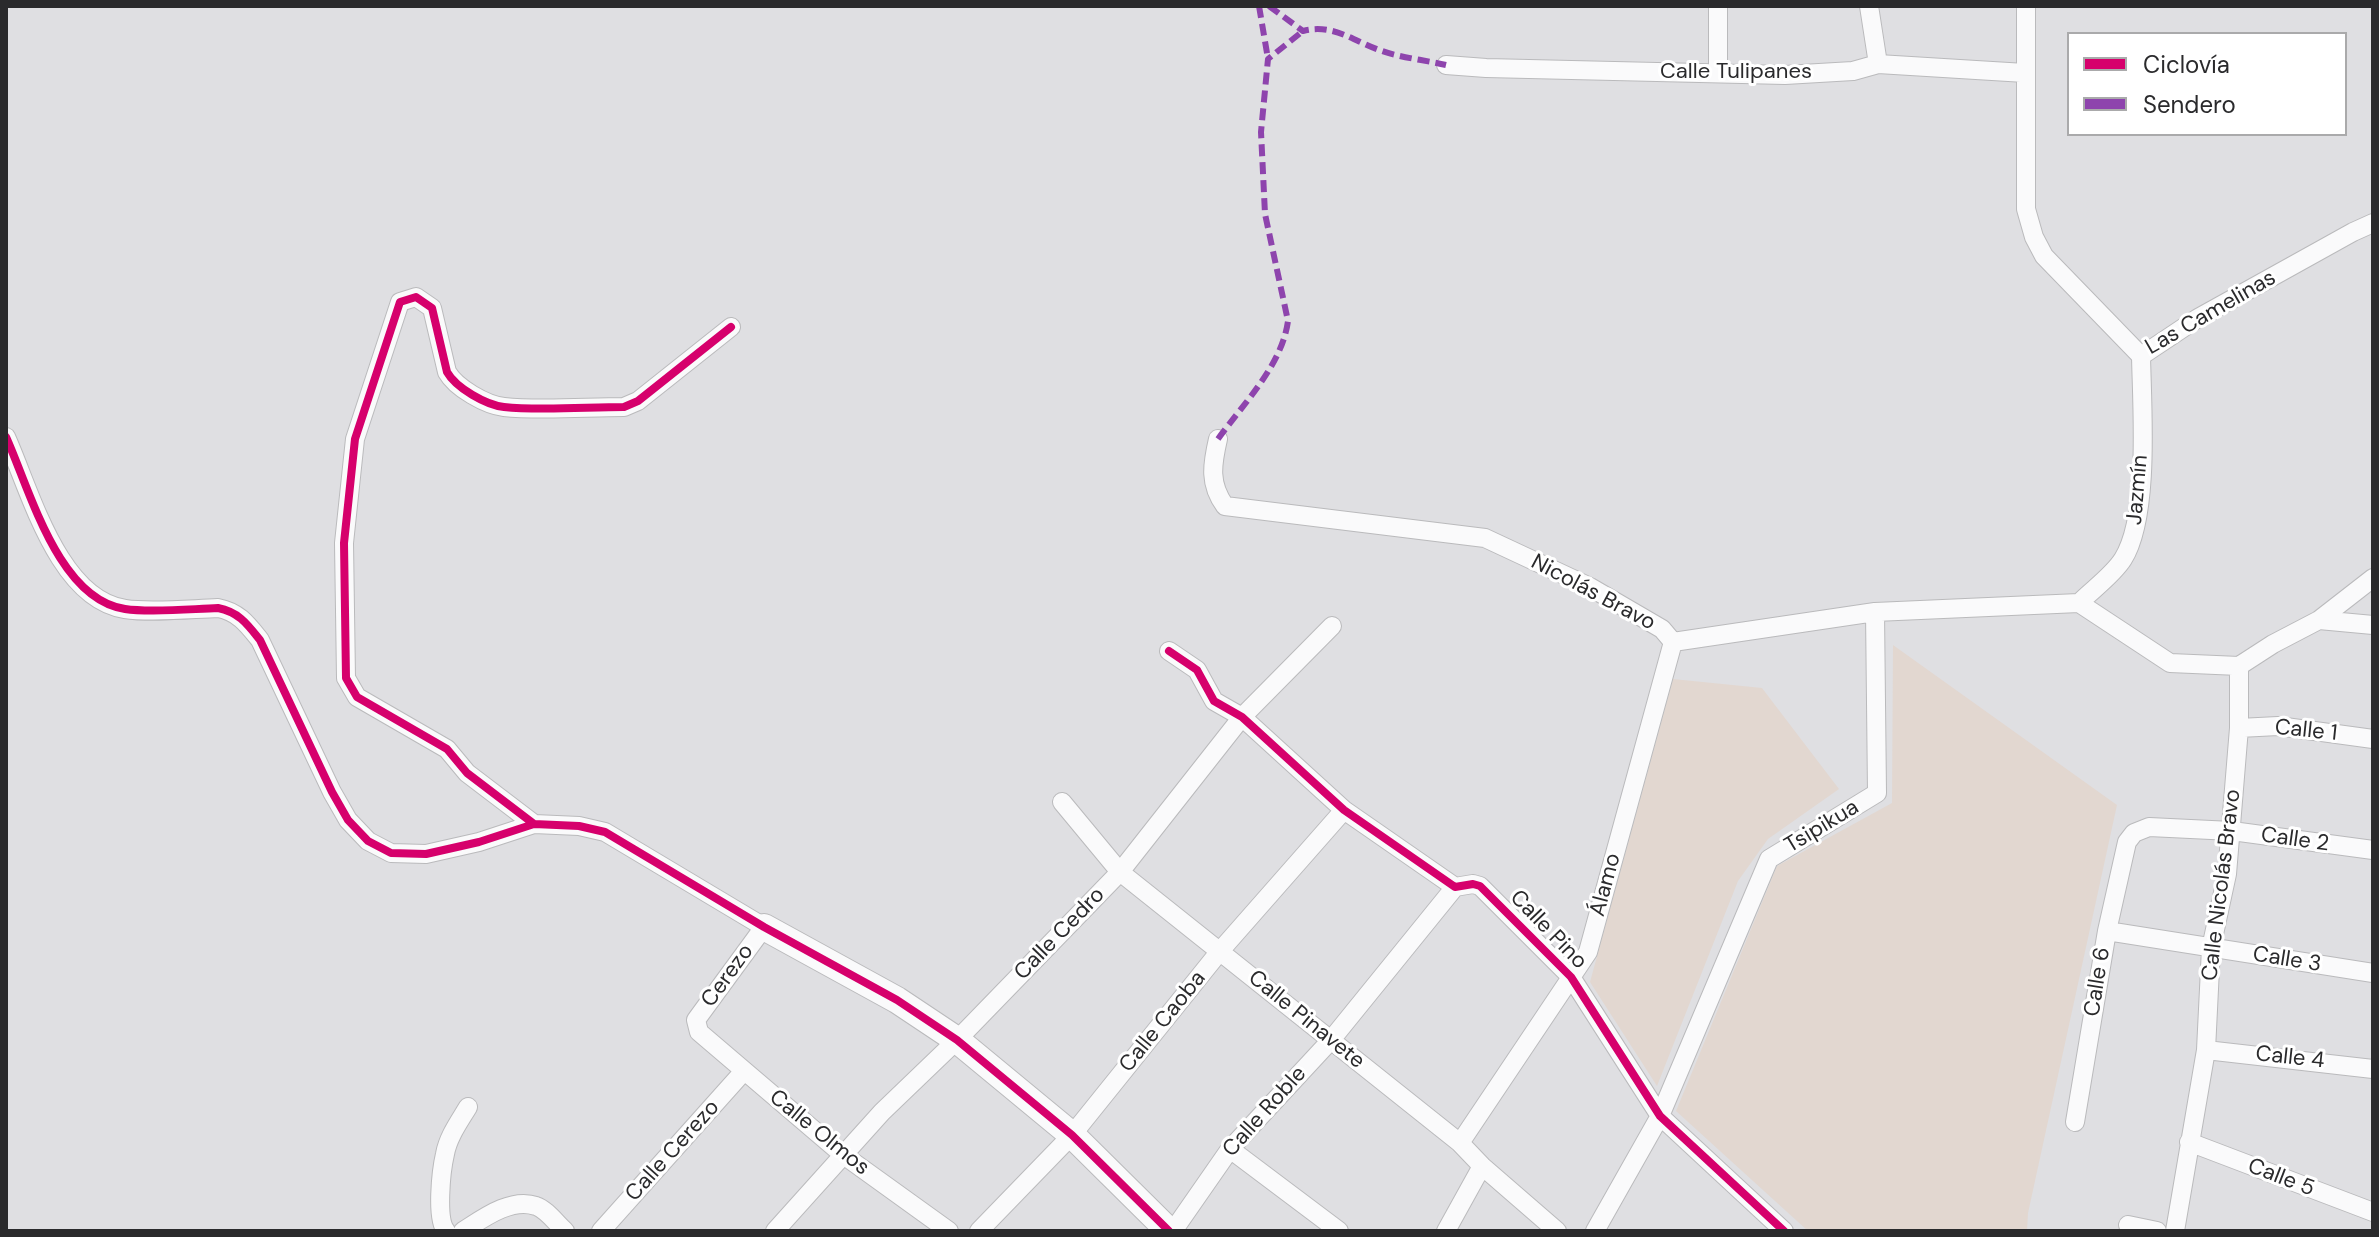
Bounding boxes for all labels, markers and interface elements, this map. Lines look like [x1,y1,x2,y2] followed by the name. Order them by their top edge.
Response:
[2067,32,2347,136] legend
[2143,49,2230,80] text: Ciclovía
[1660,59,1812,85] street label: Calle Tulipanes
[2143,89,2236,120] text: Sendero
[2141,265,2281,361] street label: Las Camelinas
[2122,454,2154,526] street label: Jazmín
[1526,549,1660,637] street label: Nicolás Bravo
[2273,715,2339,747] street label: Calle 1
[2197,788,2247,982] street label: Calle Nicolás Bravo
[1780,795,1864,859] street label: Tsipikua
[2259,822,2331,858] street label: Calle 2
[1585,851,1627,919] street label: Álamo
[1009,882,1111,986] street label: Calle Cedro
[1504,885,1592,975] street label: Calle Pino
[696,939,760,1013] street label: Cerezo
[2251,942,2323,978] street label: Calle 3
[2080,946,2116,1018] street label: Calle 6
[1242,965,1370,1075] street label: Calle Pinavete
[1114,966,1212,1078] street label: Calle Caoba
[2254,1041,2326,1075] street label: Calle 4
[1218,1061,1312,1163] street label: Calle Roble
[763,1085,875,1181] street label: Calle Olmos
[621,1095,725,1207] street label: Calle Cerezo
[2244,1153,2318,1203] street label: Calle 5

